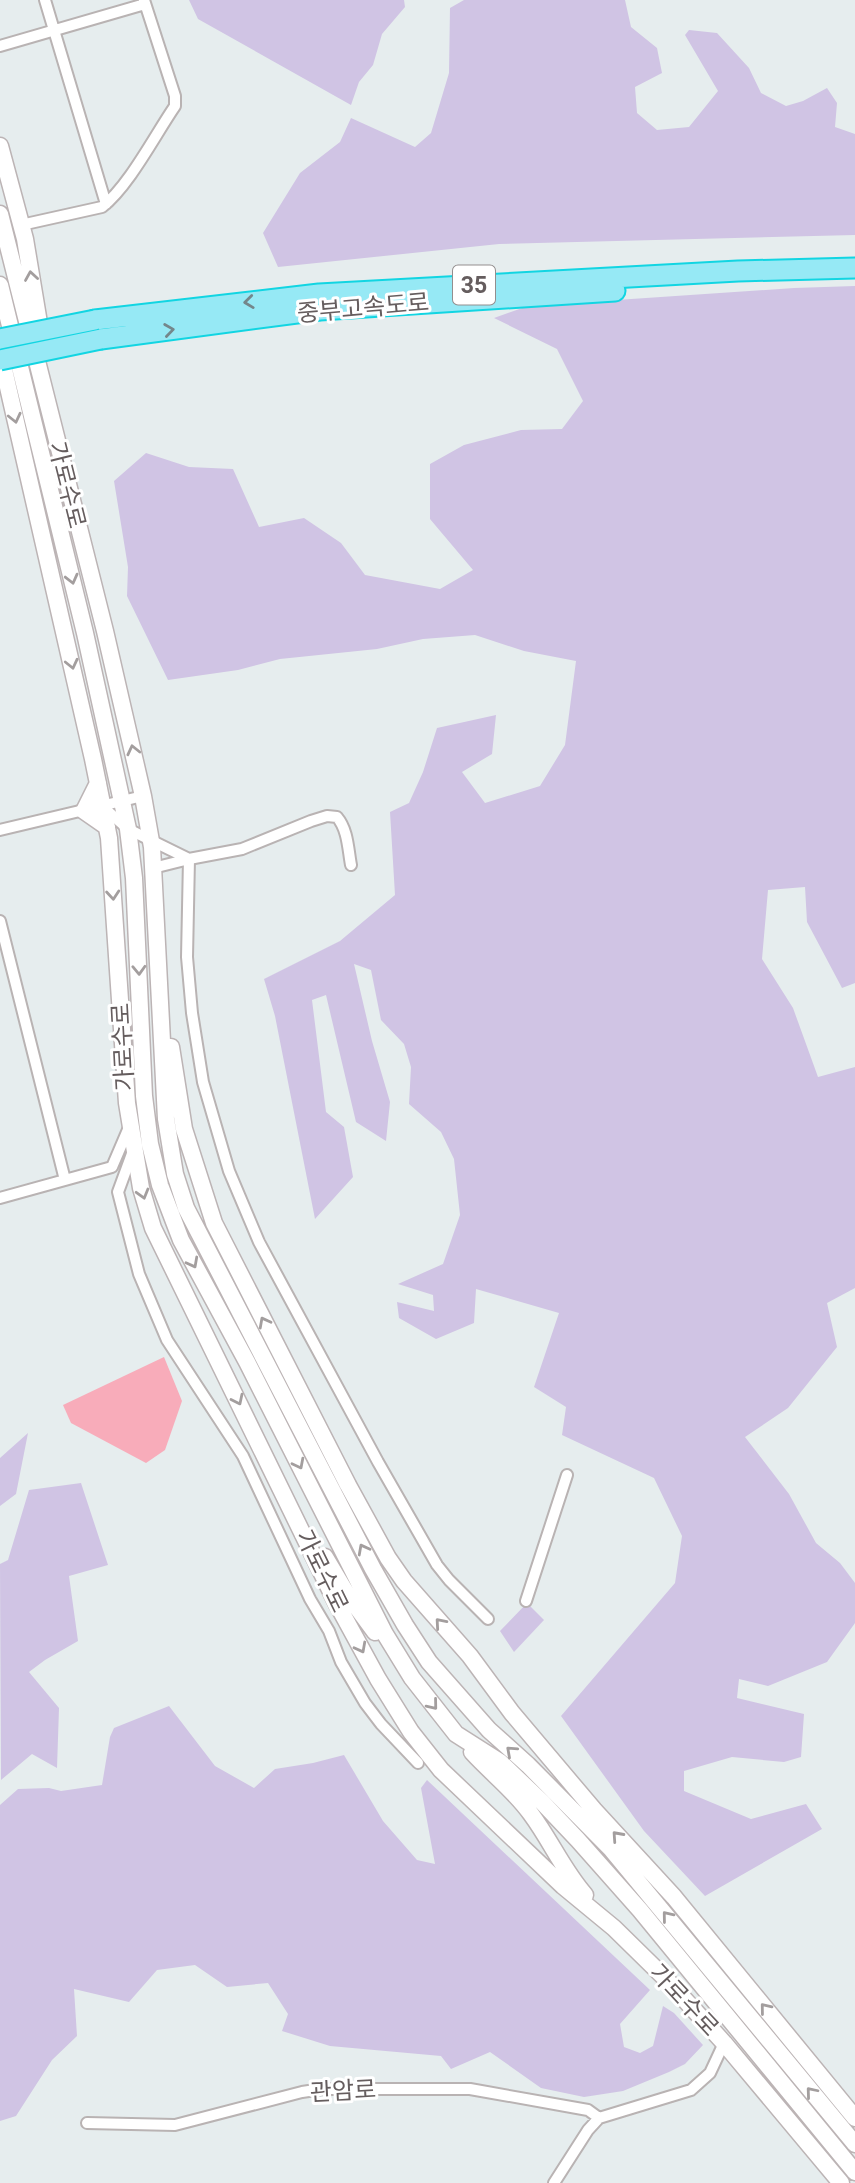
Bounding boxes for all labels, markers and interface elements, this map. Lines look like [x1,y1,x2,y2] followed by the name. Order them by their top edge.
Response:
[453,266,495,304] road number: 35
[23,270,38,282] one-way arrow
[296,288,430,328] street label: 중부고속도로
[243,294,254,309] one-way arrow
[163,323,174,338] one-way arrow
[7,412,22,424] one-way arrow
[43,439,91,531] street label: 가로수로
[63,573,78,585] one-way arrow
[64,658,78,670] one-way arrow
[127,745,141,757] one-way arrow
[105,890,120,901] one-way arrow
[132,965,147,976] one-way arrow
[107,1002,139,1092] street label: 가로수로
[134,1188,149,1200] one-way arrow
[185,1255,199,1268] one-way arrow
[259,1317,272,1329] one-way arrow
[229,1393,243,1405] one-way arrow
[290,1457,304,1469] one-way arrow
[290,1525,354,1617] street label: 가로수로
[358,1544,371,1556] one-way arrow
[436,1618,448,1631] one-way arrow
[353,1641,366,1653] one-way arrow
[425,1697,438,1709] one-way arrow
[507,1746,520,1759] one-way arrow
[613,1831,625,1844] one-way arrow
[663,1912,675,1925] one-way arrow
[644,1958,724,2042] street label: 가로수로
[761,2003,773,2016] one-way arrow
[309,2075,377,2107] street label: 관암로
[807,2088,819,2101] one-way arrow

